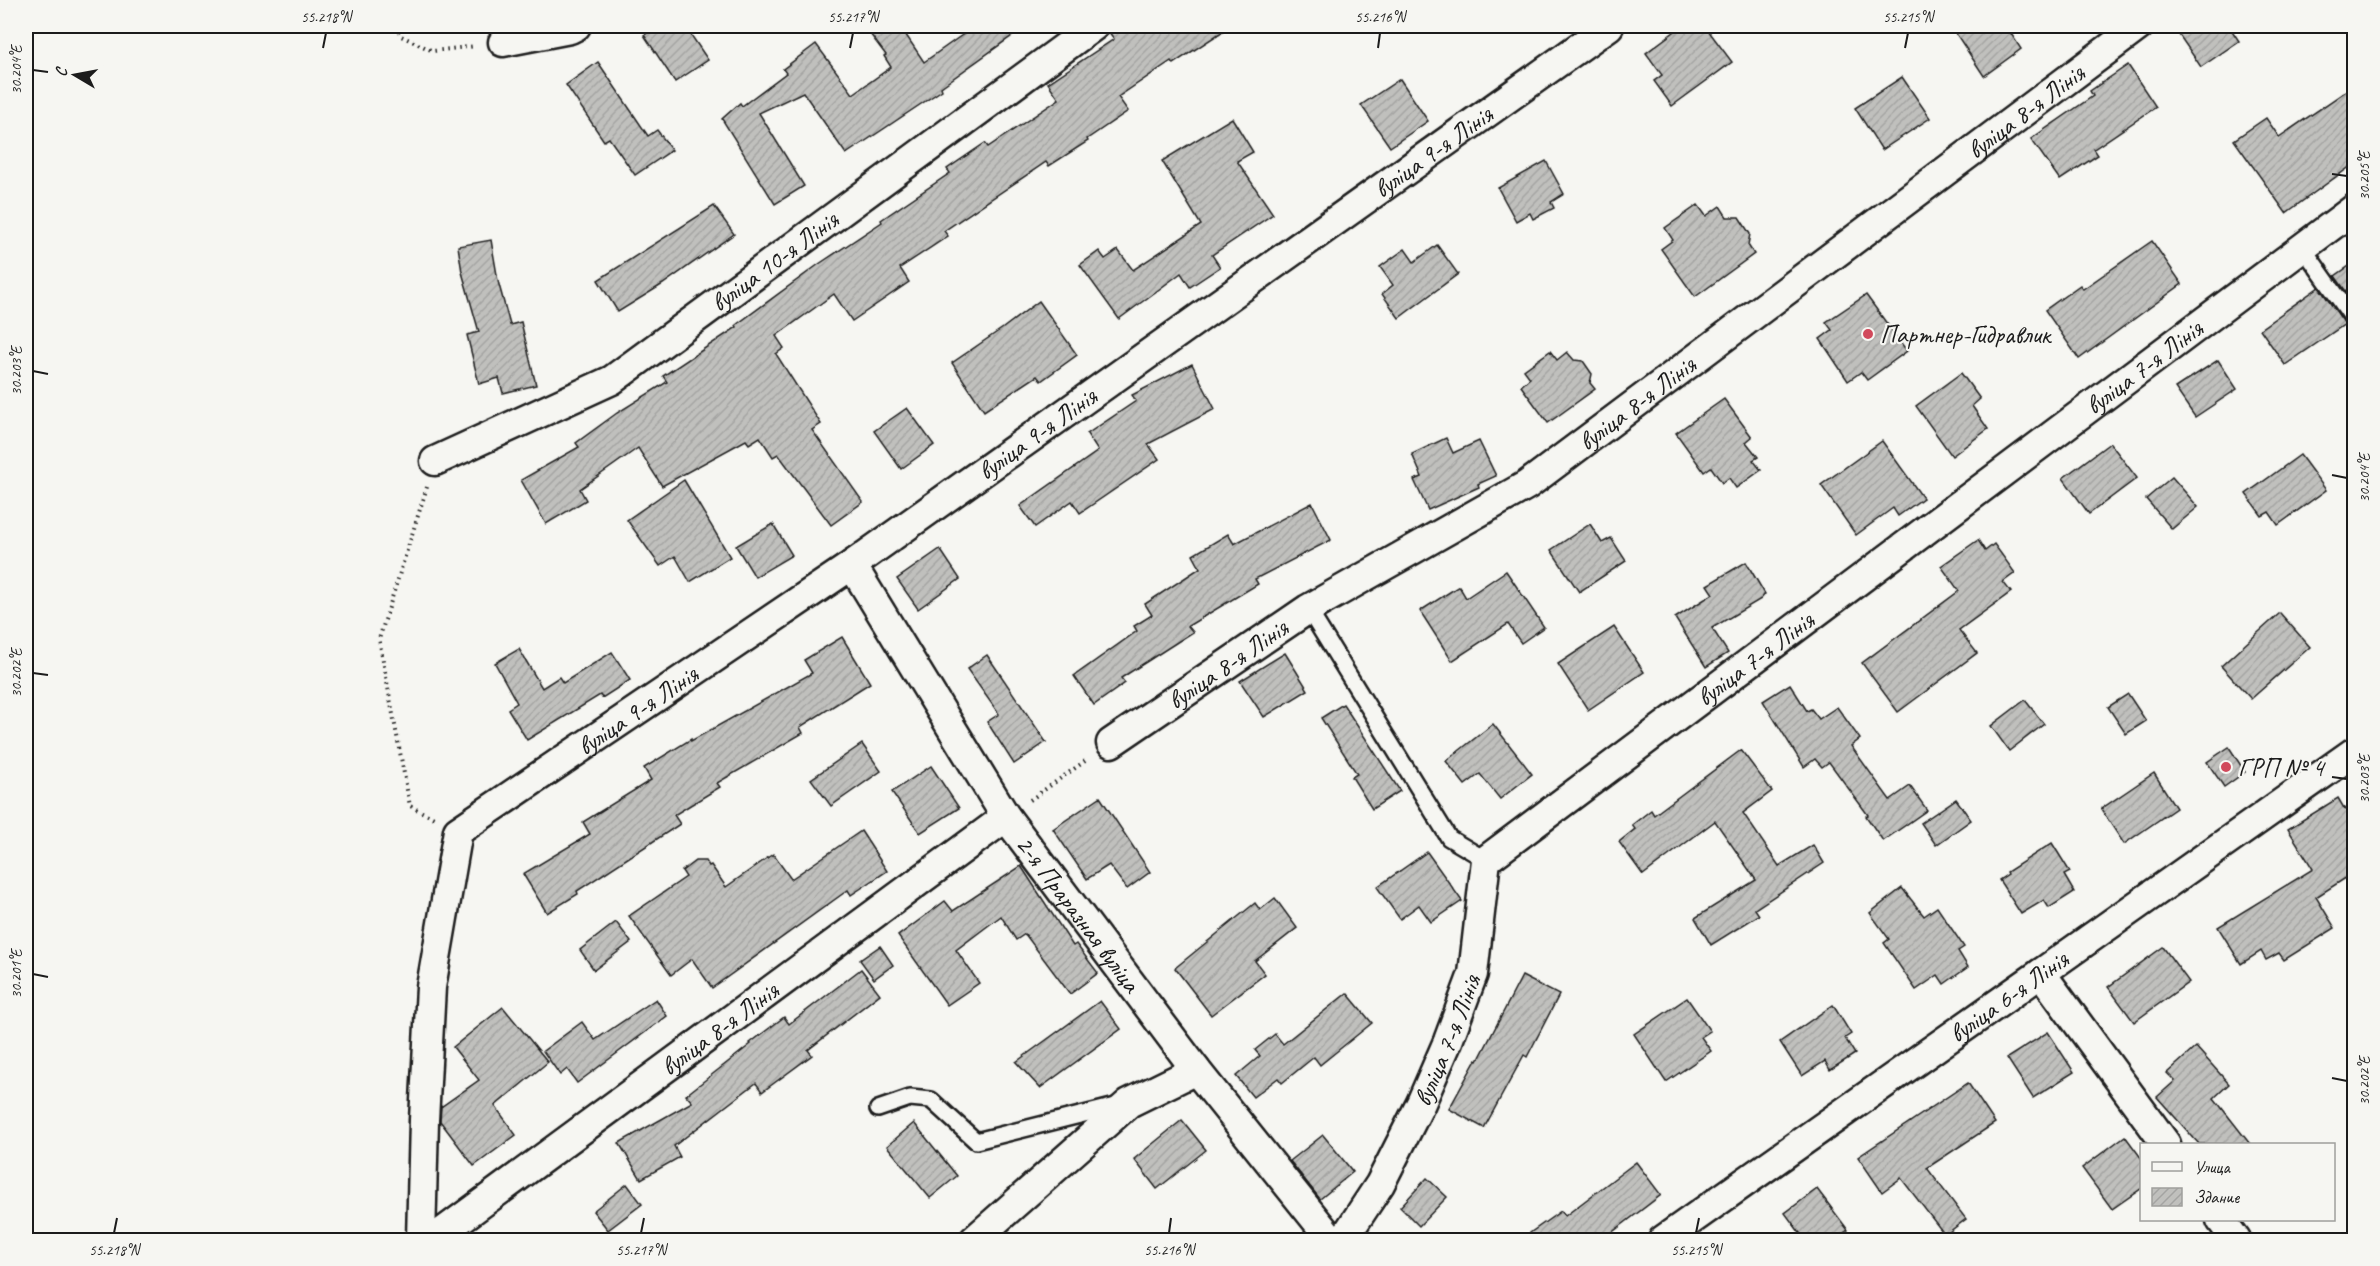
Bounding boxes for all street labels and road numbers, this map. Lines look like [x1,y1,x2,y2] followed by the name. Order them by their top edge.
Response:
[1960,56,2093,166] street label: вуліца 8-я Лінія
[1367,97,1501,206] street label: вуліца 9-я Лінія
[704,202,846,319] street label: вуліца 10-я Лінія
[2079,311,2211,422] street label: вуліца 7-я Лінія
[1571,347,1704,458] street label: вуліца 8-я Лінія
[971,379,1105,487] street label: вуліца 9-я Лінія
[1690,603,1822,714] street label: вуліца 7-я Лінія
[1161,610,1296,717] street label: вуліца 8-я Лінія
[571,657,706,763] street label: вуліца 9-я Лінія
[1008,829,1149,1000] street label: 2-я Праразная вуліца
[1942,942,2076,1050] street label: вуліца 6-я Лінія
[1406,968,1489,1111] street label: вуліца 7-я Лінія
[654,973,787,1083] street label: вуліца 8-я Лінія

